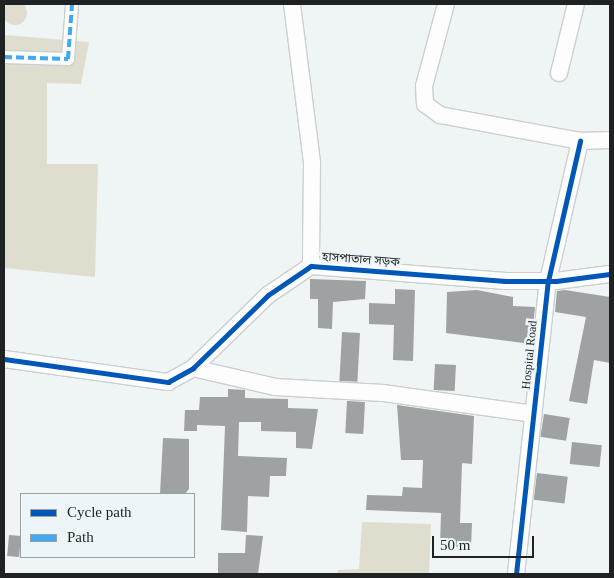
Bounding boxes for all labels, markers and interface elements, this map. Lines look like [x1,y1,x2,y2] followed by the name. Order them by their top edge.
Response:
[322,250,400,270] street label: হাসপাতাল সড়ক
[519,320,541,390] street label: Hospital Road
[20,493,195,558] legend
[67,504,132,520] text: Cycle path
[434,526,536,558] scale bar
[67,529,94,545] text: Path
[440,537,470,553] text: 50 m

